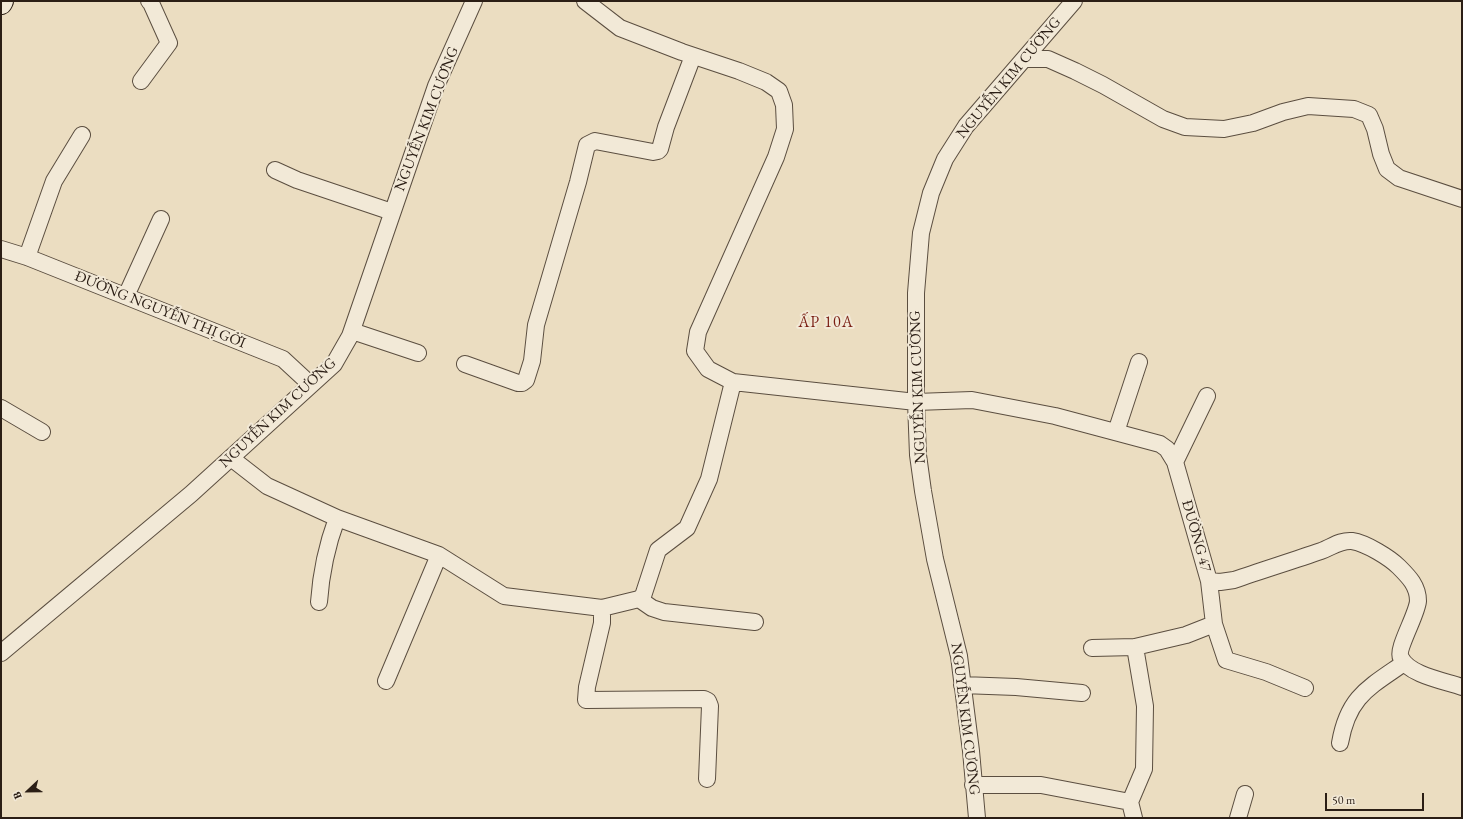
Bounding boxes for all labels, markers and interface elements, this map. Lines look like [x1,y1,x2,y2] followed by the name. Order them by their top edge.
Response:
[953,14,1065,142] street label: NGUYỄN KIM CƯƠNG
[391,44,463,194] street label: NGUYỄN KIM CƯƠNG
[72,267,248,353] street label: ĐƯỜNG NGUYỄN THỊ GỞI
[906,310,930,464] street label: NGUYỄN KIM CƯƠNG
[798,313,854,333] district label: ẤP 10A
[216,354,340,472] street label: NGUYỄN KIM CƯƠNG
[1177,498,1215,574] street label: ĐƯỜNG 47
[947,642,983,796] street label: NGUYỄN KIM CƯƠNG
[8,771,48,811] north arrow
[1327,785,1426,811] scale bar
[9,790,25,801] text: B
[1332,792,1355,808] text: 50 m

